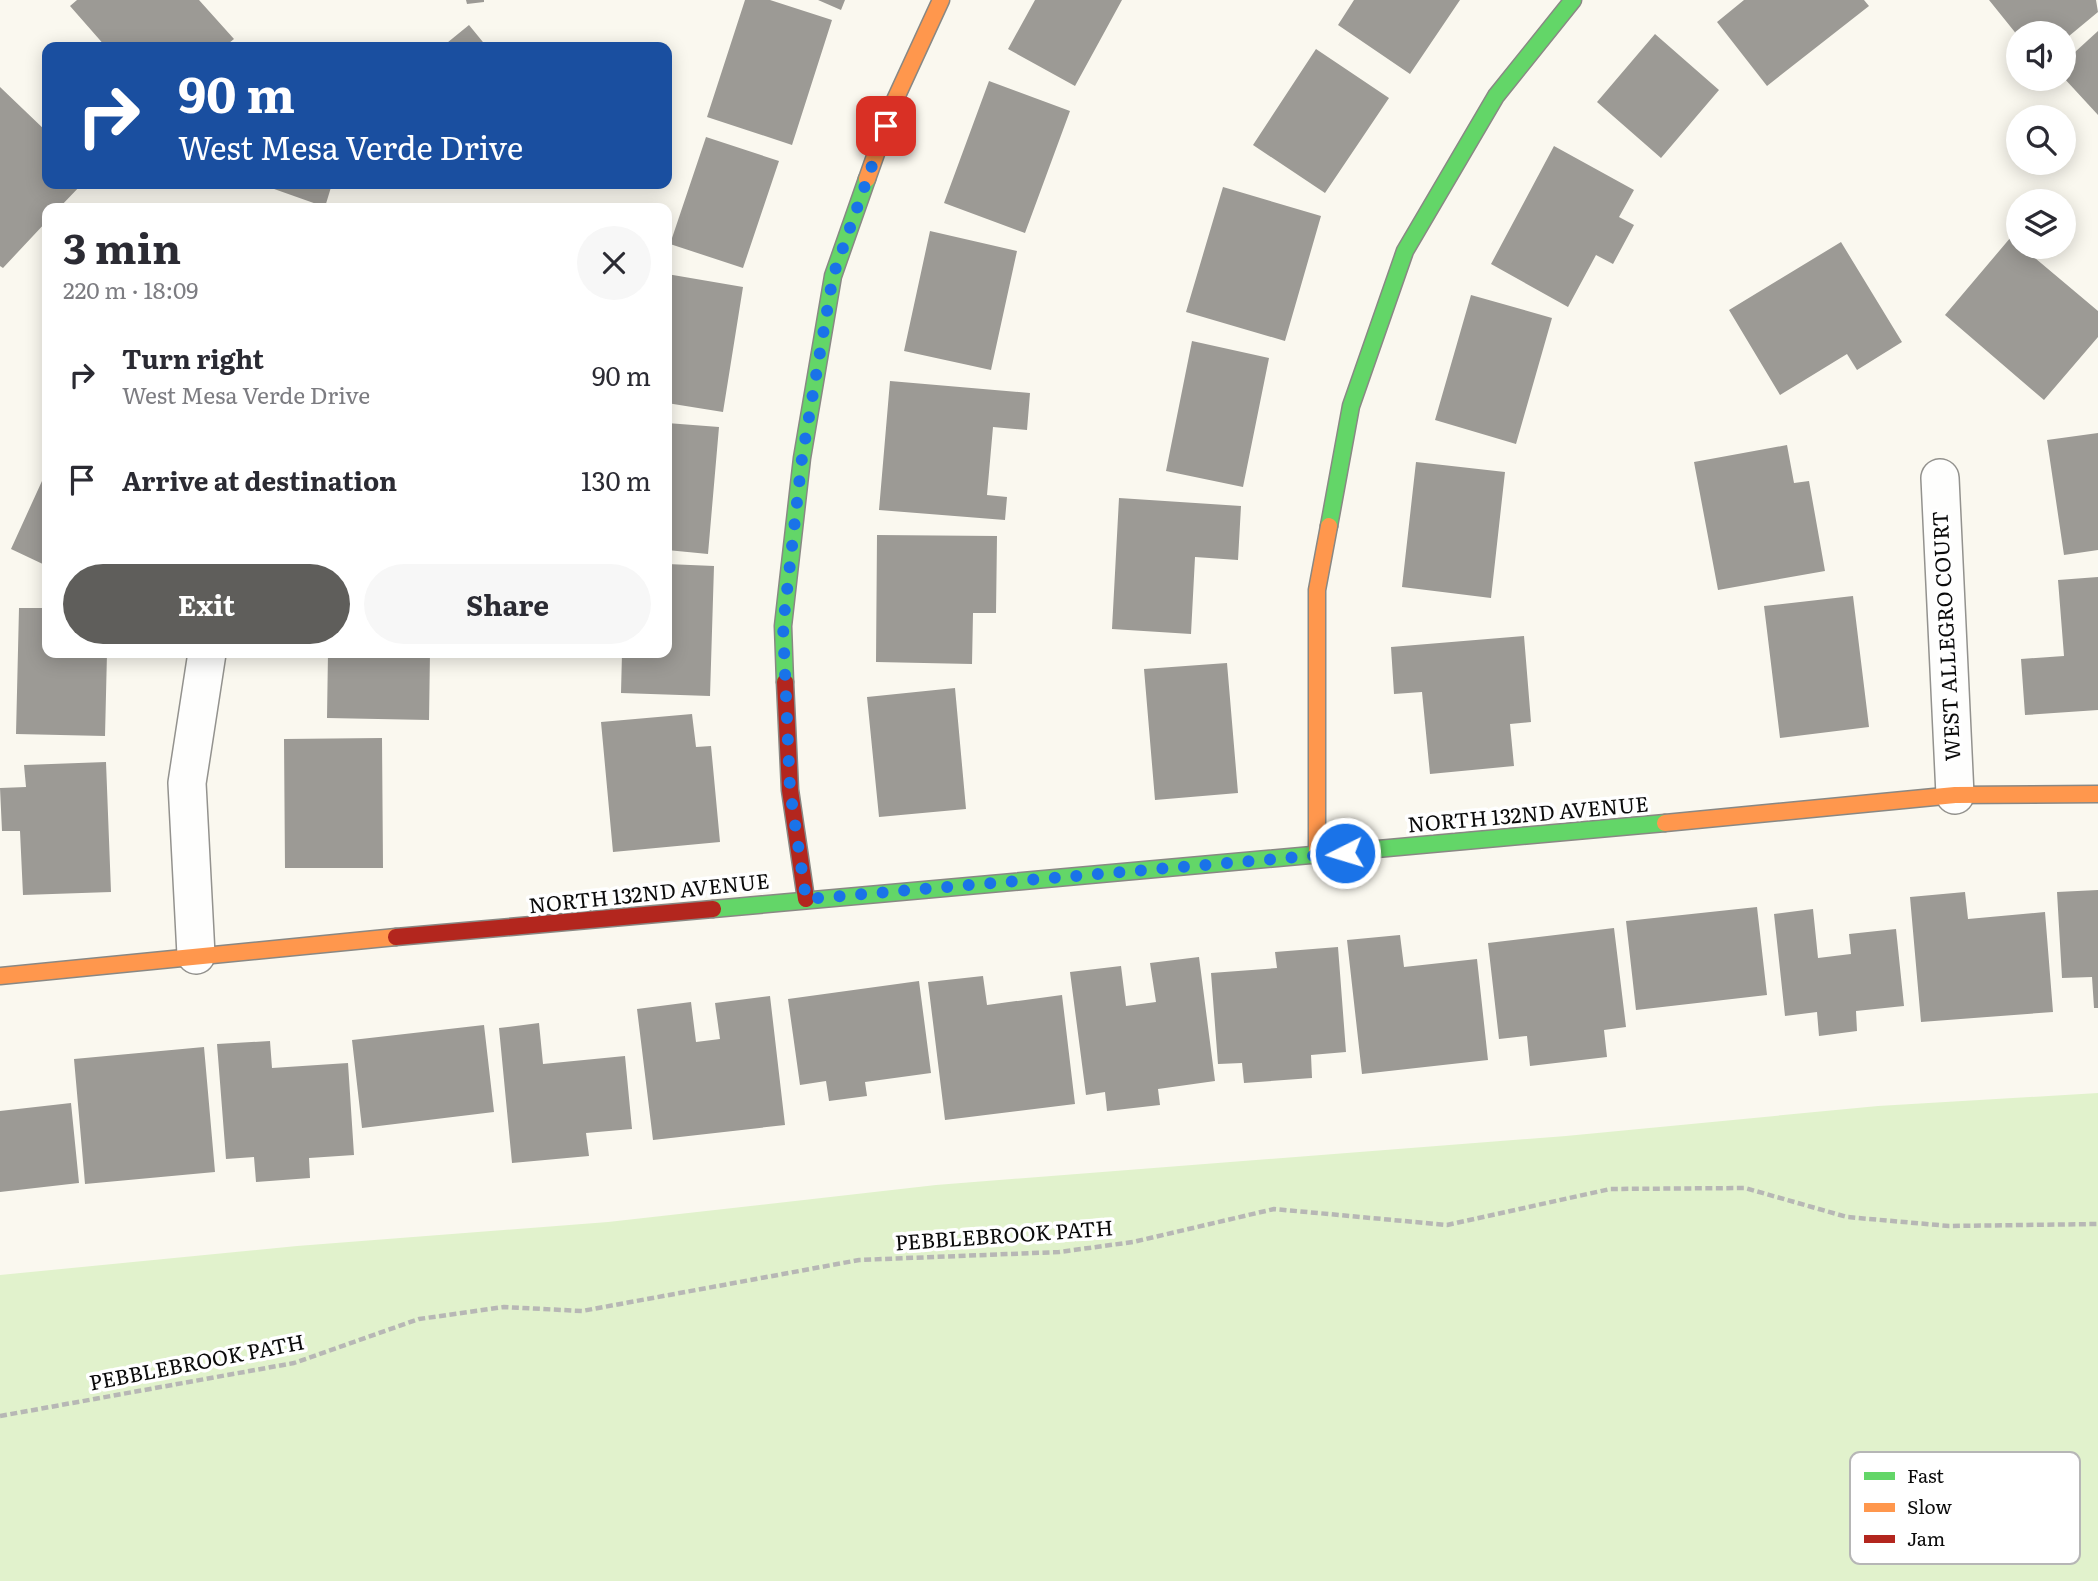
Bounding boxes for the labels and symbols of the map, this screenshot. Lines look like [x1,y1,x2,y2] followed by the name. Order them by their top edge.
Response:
[856,96,916,156] pin
[1922,510,1967,762] street label: WEST ALLEGRO COURT
[1406,787,1650,838] street label: NORTH 132ND AVENUE
[1308,816,1382,890] position arrow
[527,863,771,920] street label: NORTH 132ND AVENUE
[894,1210,1114,1257] street label: PEBBLEBROOK PATH
[86,1324,307,1397] street label: PEBBLEBROOK PATH
[1850,1452,2080,1564] legend
[1907,1461,1944,1489] text: Fast
[1907,1492,1952,1520] text: Slow
[1907,1524,1945,1552] text: Jam

